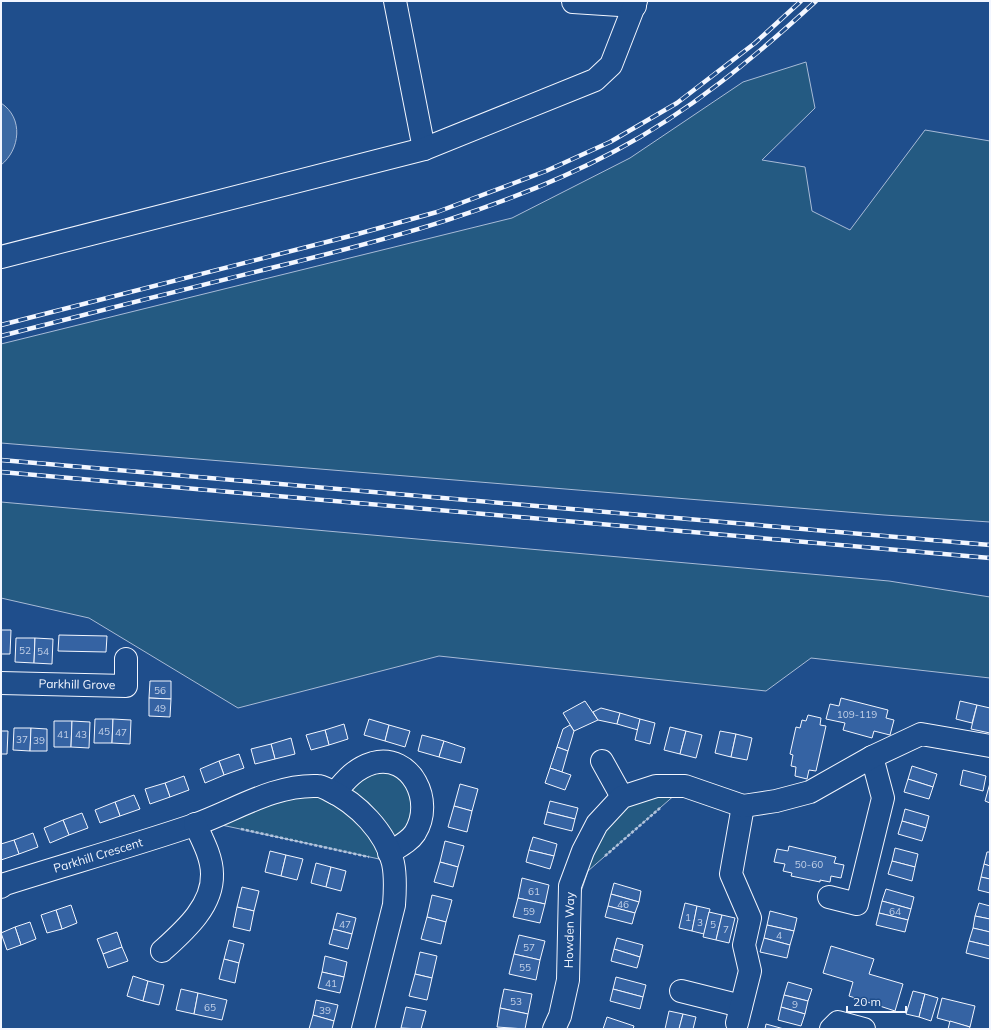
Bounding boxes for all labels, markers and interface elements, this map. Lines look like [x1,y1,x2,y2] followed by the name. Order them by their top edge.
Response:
[19,644,31,657] house number: 52
[37,645,49,658] house number: 54
[39,676,115,692] street label: Parkhill Grove
[154,684,166,697] house number: 56
[154,702,166,715] house number: 49
[837,708,877,721] house number: 109-119
[98,725,110,738] house number: 45
[115,726,127,739] house number: 47
[57,728,69,741] house number: 41
[75,728,87,741] house number: 43
[16,733,28,746] house number: 37
[33,734,45,747] house number: 39
[52,834,144,876] street label: Parkhill Crescent
[795,858,823,871] house number: 50-60
[528,885,540,898] house number: 61
[561,891,577,968] street label: Howden Way
[617,898,629,911] house number: 46
[523,905,535,918] house number: 59
[889,905,901,918] house number: 64
[685,911,691,924] house number: 1
[697,916,703,929] house number: 3
[339,918,351,931] house number: 47
[710,918,716,931] house number: 5
[723,923,729,936] house number: 7
[776,929,782,942] house number: 4
[523,941,535,954] house number: 57
[519,961,531,974] house number: 55
[325,977,337,990] house number: 41
[847,988,906,1014] scale bar
[853,994,881,1009] text: 20 m
[510,995,522,1008] house number: 53
[792,998,798,1011] house number: 9
[204,1001,216,1014] house number: 65
[319,1004,331,1017] house number: 39

